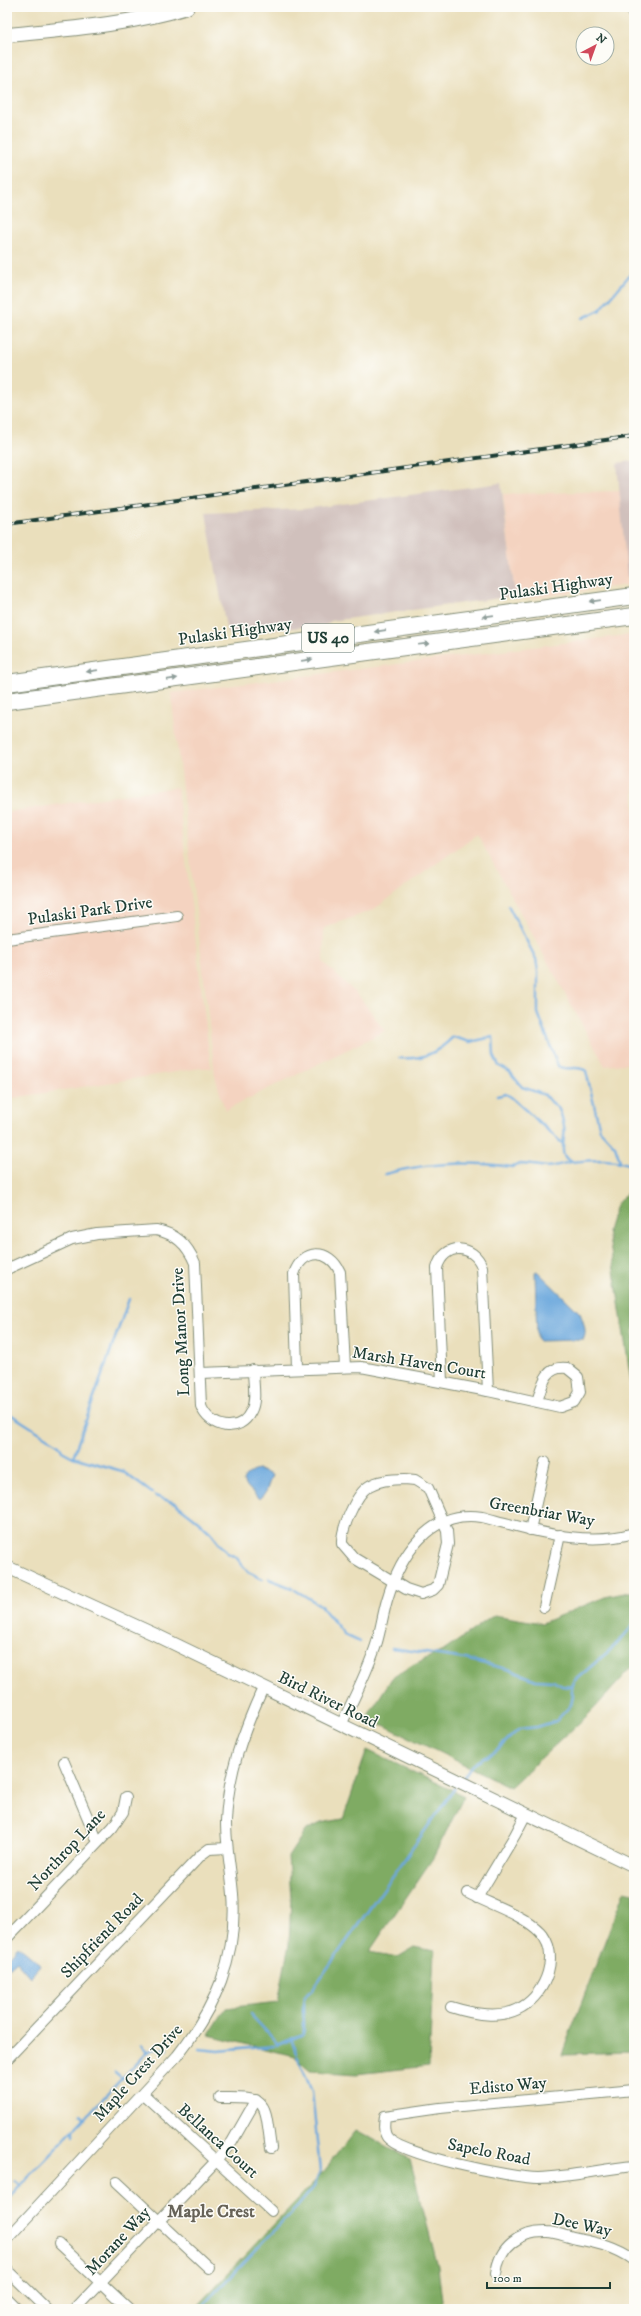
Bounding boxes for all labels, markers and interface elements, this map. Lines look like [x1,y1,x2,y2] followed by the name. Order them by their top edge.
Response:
[575,26,615,66] north arrow
[593,31,609,47] text: N
[498,568,615,606] street label: Pulaski Highway
[589,598,601,604] one-way arrow
[177,613,294,651] street label: Pulaski Highway
[482,613,494,619] one-way arrow
[302,624,354,652] road number: US 40
[374,628,386,634] one-way arrow
[418,641,430,647] one-way arrow
[301,657,313,663] one-way arrow
[86,668,98,674] one-way arrow
[166,676,178,682] one-way arrow
[26,891,154,931] street label: Pulaski Park Drive
[167,1267,195,1397] street label: Long Manor Drive
[350,1342,488,1385] street label: Marsh Haven Court
[488,1492,597,1532] street label: Greenbriar Way
[274,1666,382,1734] street label: Bird River Road
[23,1804,111,1896] street label: Northrop Lane
[56,1888,148,1983] street label: Shipfriend Road
[88,2020,188,2126] street label: Maple Crest Drive
[468,2072,549,2100] street label: Edisto Way
[173,2099,264,2184] street label: Bellanca Court
[446,2133,533,2171] street label: Sapelo Road
[81,2201,156,2280] street label: Morane Way
[167,2201,255,2223] district label: Maple Crest
[550,2208,615,2242] street label: Dee Way
[487,2264,610,2290] scale bar
[493,2271,522,2286] text: 100 m

